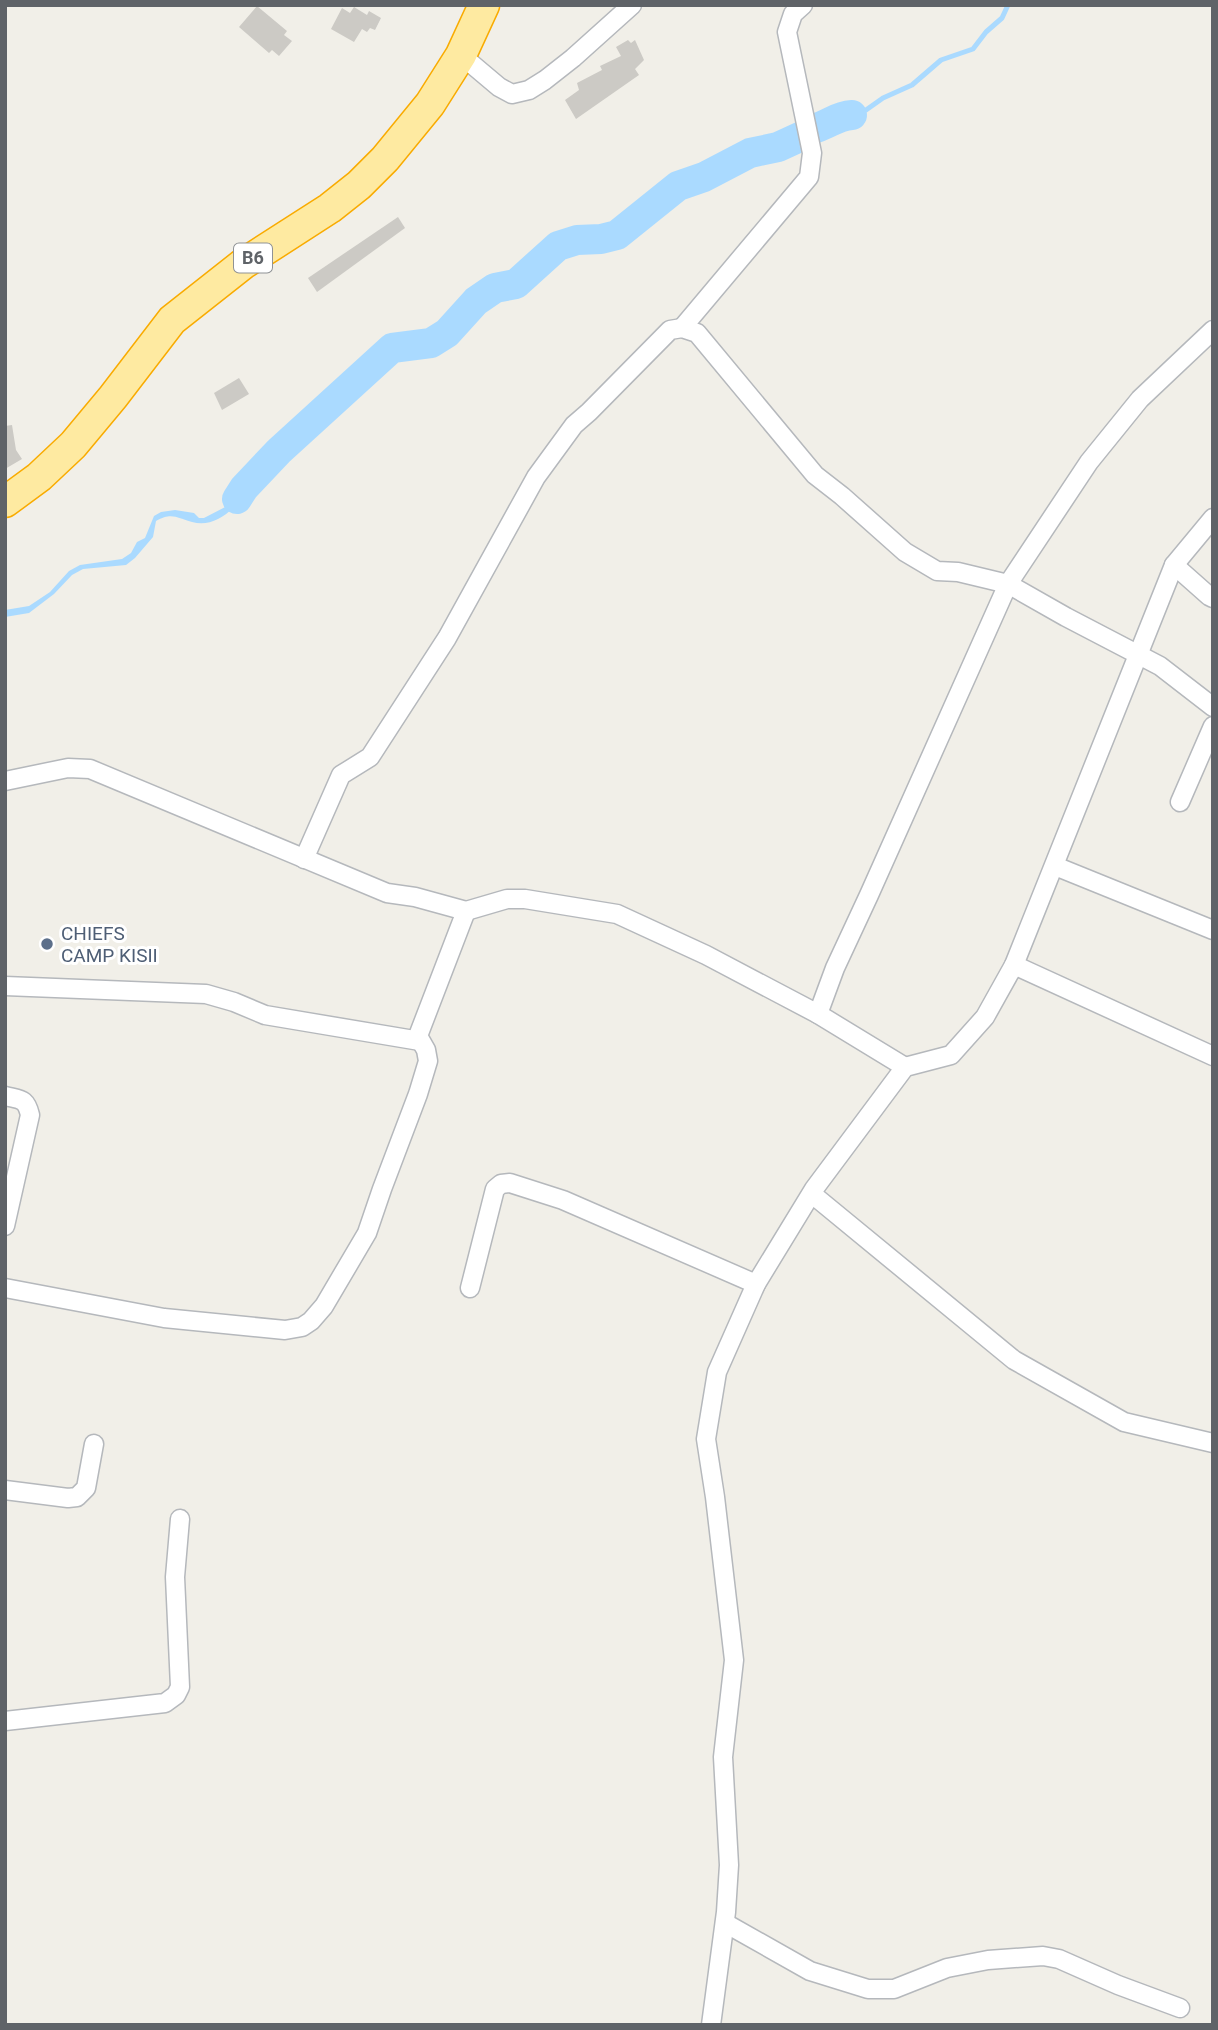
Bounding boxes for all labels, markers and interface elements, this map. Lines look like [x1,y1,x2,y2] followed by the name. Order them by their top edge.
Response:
[234,244,272,272] road number: B6
[61,922,158,967] place label: CHIEFS CAMP KISII
[39,936,55,952] marker: CHIEFS CAMP KISII

